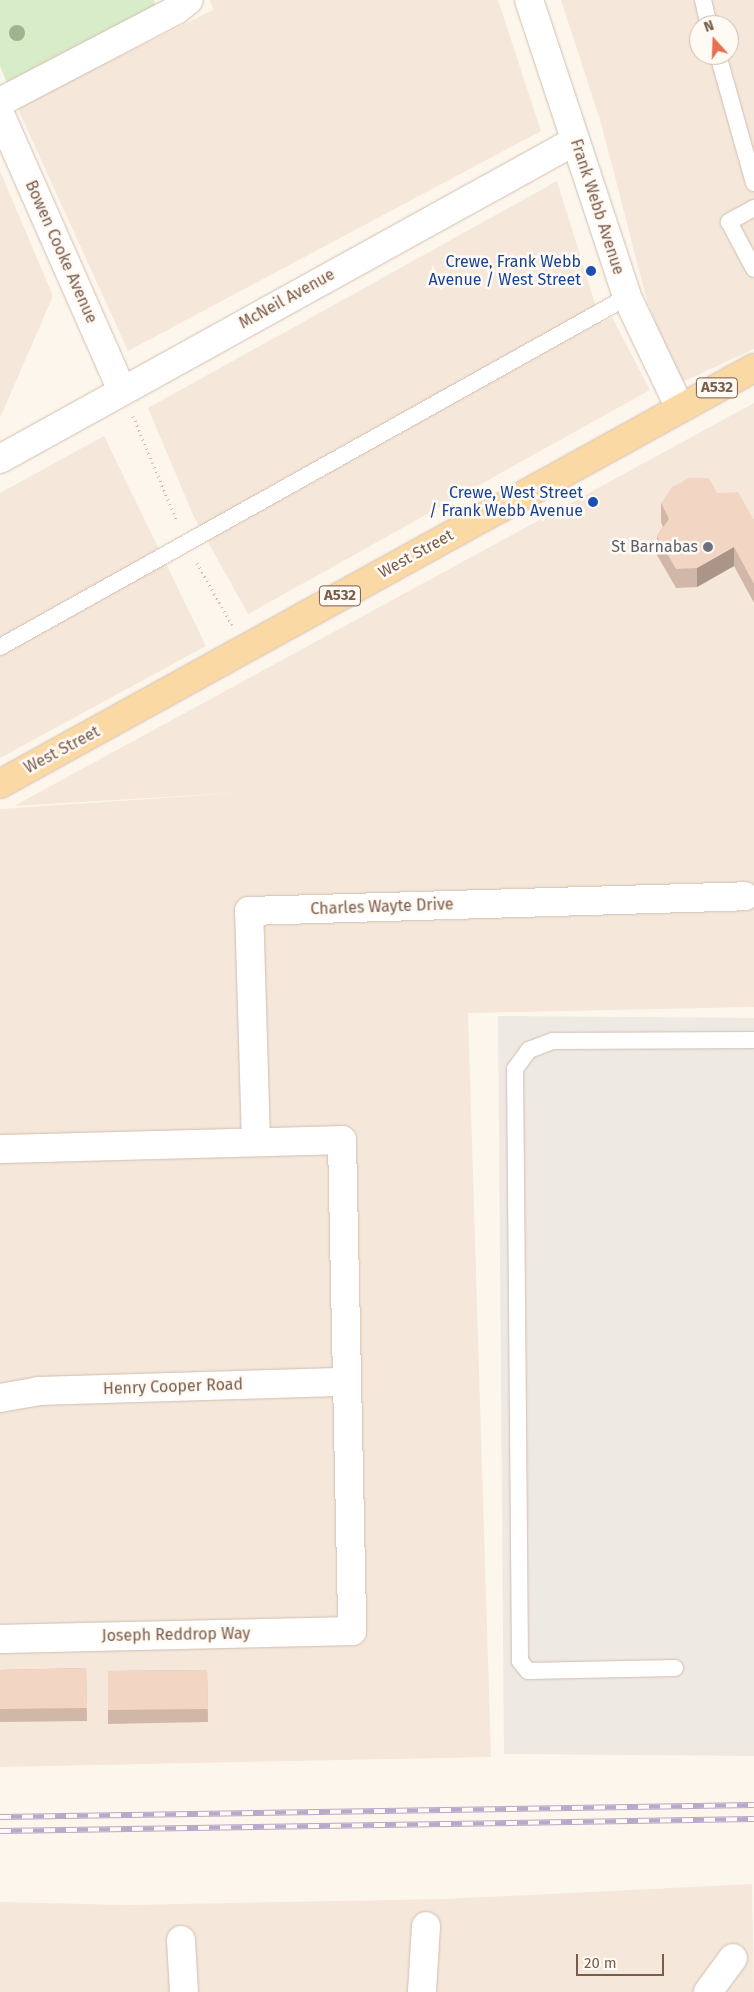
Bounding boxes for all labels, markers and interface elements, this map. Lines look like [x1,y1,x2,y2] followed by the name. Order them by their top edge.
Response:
[689,15,739,65] north arrow
[702,17,716,36] text: N
[566,137,628,277] street label: Frank Webb Avenue
[21,178,101,326] street label: Bowen Cooke Avenue
[428,252,581,290] place label: Crewe, Frank Webb Avenue / West Street
[236,265,338,333] street label: McNeil Avenue
[585,265,597,277] marker: Crewe, Frank Webb Avenue / West Street
[696,376,738,400] road number: A532
[429,483,583,521] place label: Crewe, West Street / Frank Webb Avenue
[587,496,599,508] marker: Crewe, West Street / Frank Webb Avenue
[375,526,457,582] street label: West Street
[611,537,698,557] place label: St Barnabas
[702,541,714,553] marker: St Barnabas
[319,584,361,608] road number: A532
[21,722,103,778] street label: West Street
[310,895,454,919] street label: Charles Wayte Drive
[103,1375,243,1399] street label: Henry Cooper Road
[101,1624,251,1646] street label: Joseph Reddrop Way
[579,1944,666,1976] scale bar
[584,1954,617,1972] text: 20 m

